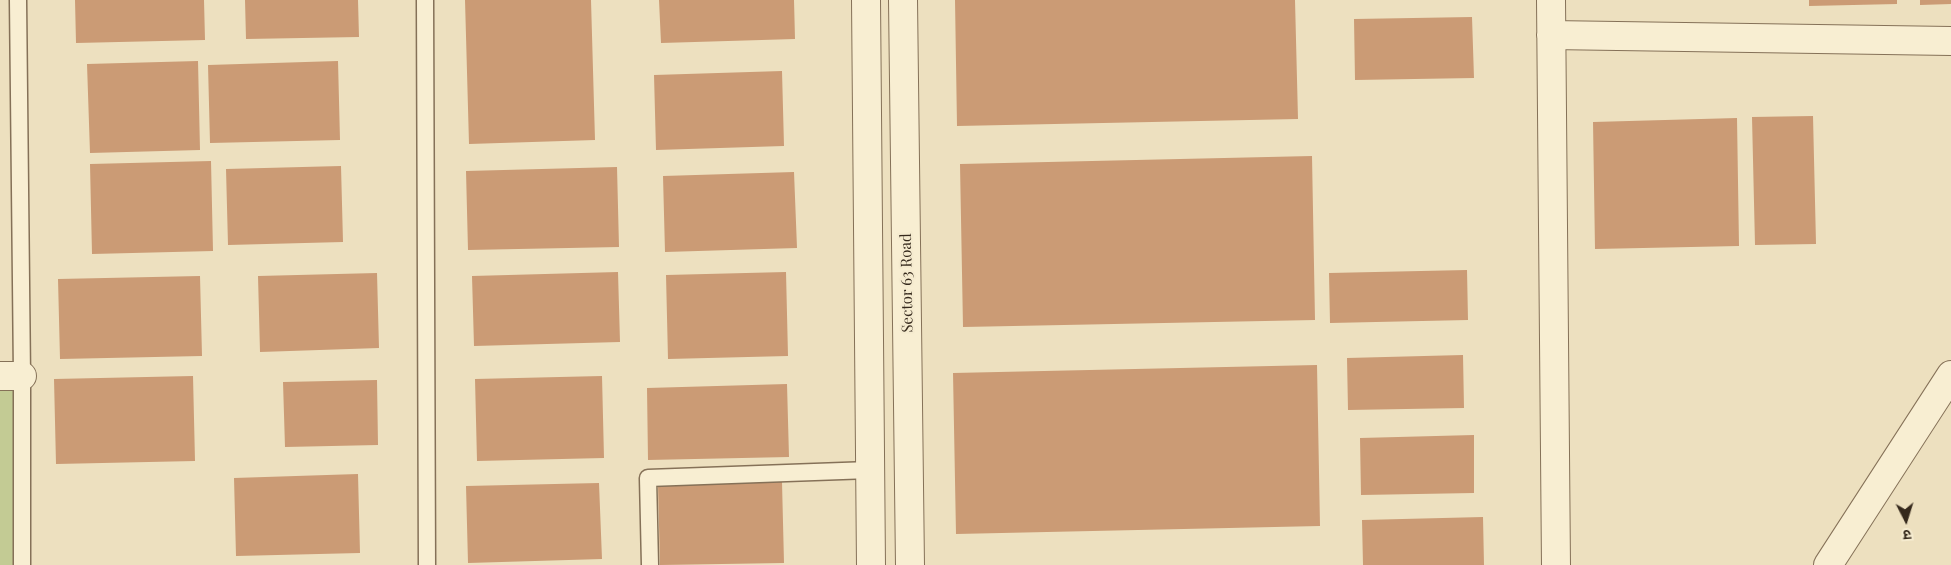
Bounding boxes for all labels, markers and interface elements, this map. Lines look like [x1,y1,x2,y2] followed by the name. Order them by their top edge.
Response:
[897,233,917,333] street label: Sector 63 Road
[1881,495,1931,545] north arrow
[1902,526,1912,545] text: उ

